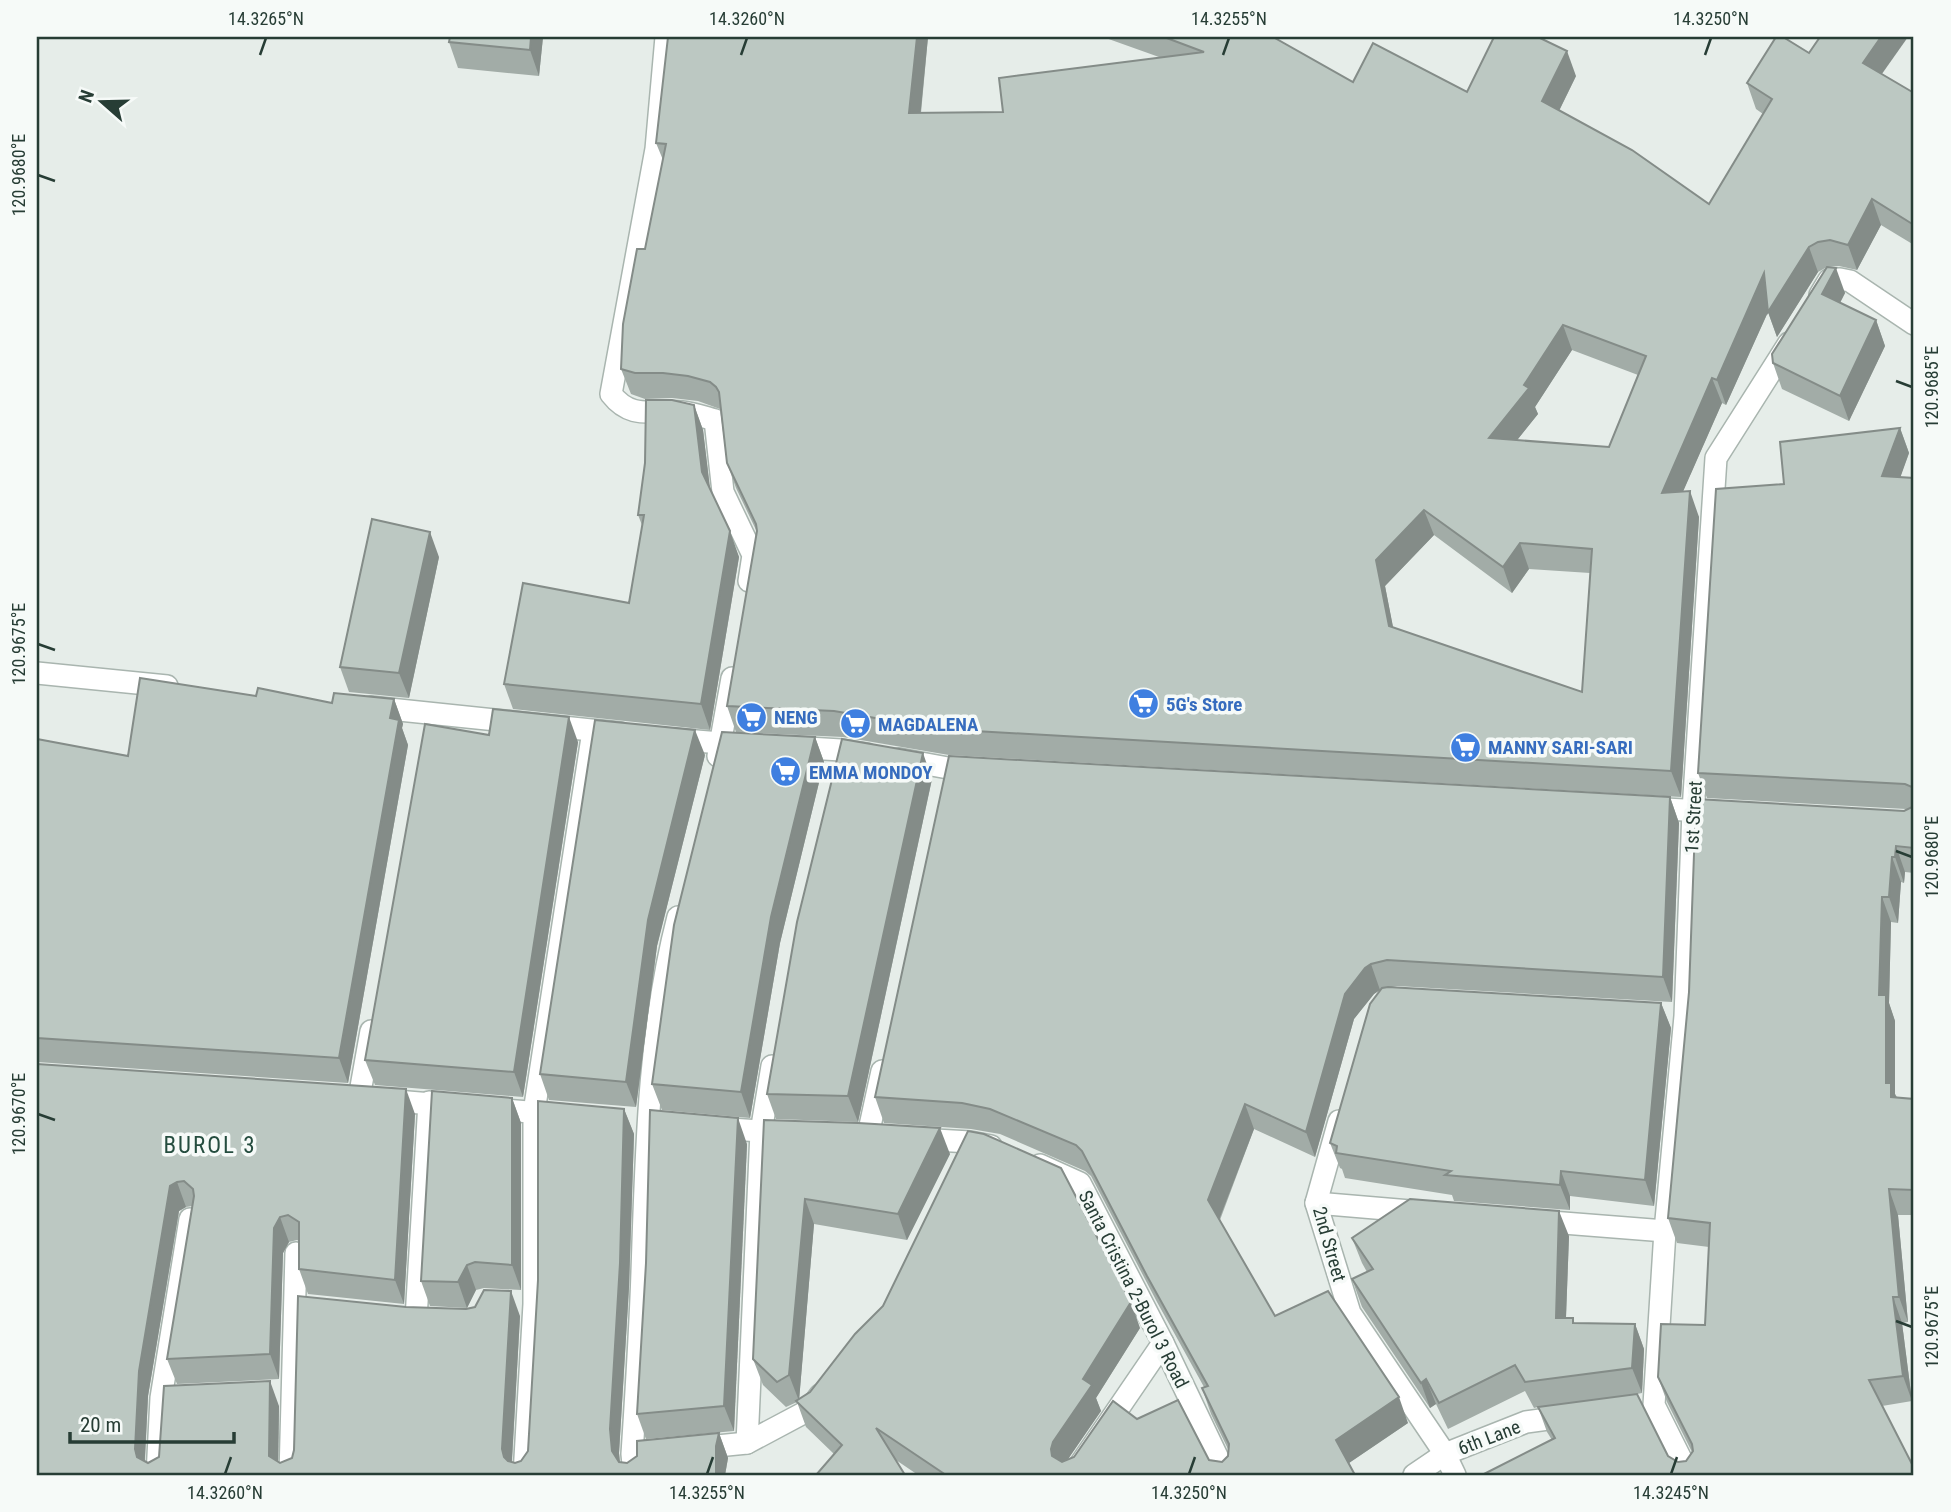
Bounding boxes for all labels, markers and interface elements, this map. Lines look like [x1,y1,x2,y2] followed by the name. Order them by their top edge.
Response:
[228,8,304,29] text: 14.3265°N
[709,8,785,29] text: 14.3260°N
[1191,8,1267,29] text: 14.3255°N
[1673,8,1749,29] text: 14.3250°N
[66,66,136,136] north arrow
[74,87,99,106] text: N
[8,134,29,216] text: 120.9680°E
[1921,346,1942,428] text: 120.9685°E
[8,603,29,685] text: 120.9675°E
[1126,687,1160,721] supermarket icon: 5G's Store
[1166,693,1242,716] place label: 5G's Store
[734,700,768,734] supermarket icon: NENG
[774,706,818,729] place label: NENG
[838,707,872,741] supermarket icon: MAGDALENA
[878,713,979,736] place label: MAGDALENA
[1448,730,1482,764] supermarket icon: MANNY SARI-SARI
[1488,736,1633,759] place label: MANNY SARI-SARI
[769,755,803,789] supermarket icon: EMMA MONDOY
[809,761,933,784] place label: EMMA MONDOY
[1680,780,1707,854] street label: 1st Street
[1921,816,1942,898] text: 120.9680°E
[8,1073,29,1155] text: 120.9670°E
[163,1132,257,1159] district label: BUROL 3
[1074,1186,1193,1392] street label: Santa Cristina 2-Burol 3 Road
[1308,1204,1351,1284] street label: 2nd Street
[1921,1286,1942,1368] text: 120.9675°E
[70,1400,234,1444] scale bar
[80,1413,121,1437] text: 20 m
[1455,1415,1524,1460] street label: 6th Lane
[187,1482,263,1503] text: 14.3260°N
[669,1482,745,1503] text: 14.3255°N
[1151,1482,1227,1503] text: 14.3250°N
[1633,1482,1709,1503] text: 14.3245°N

